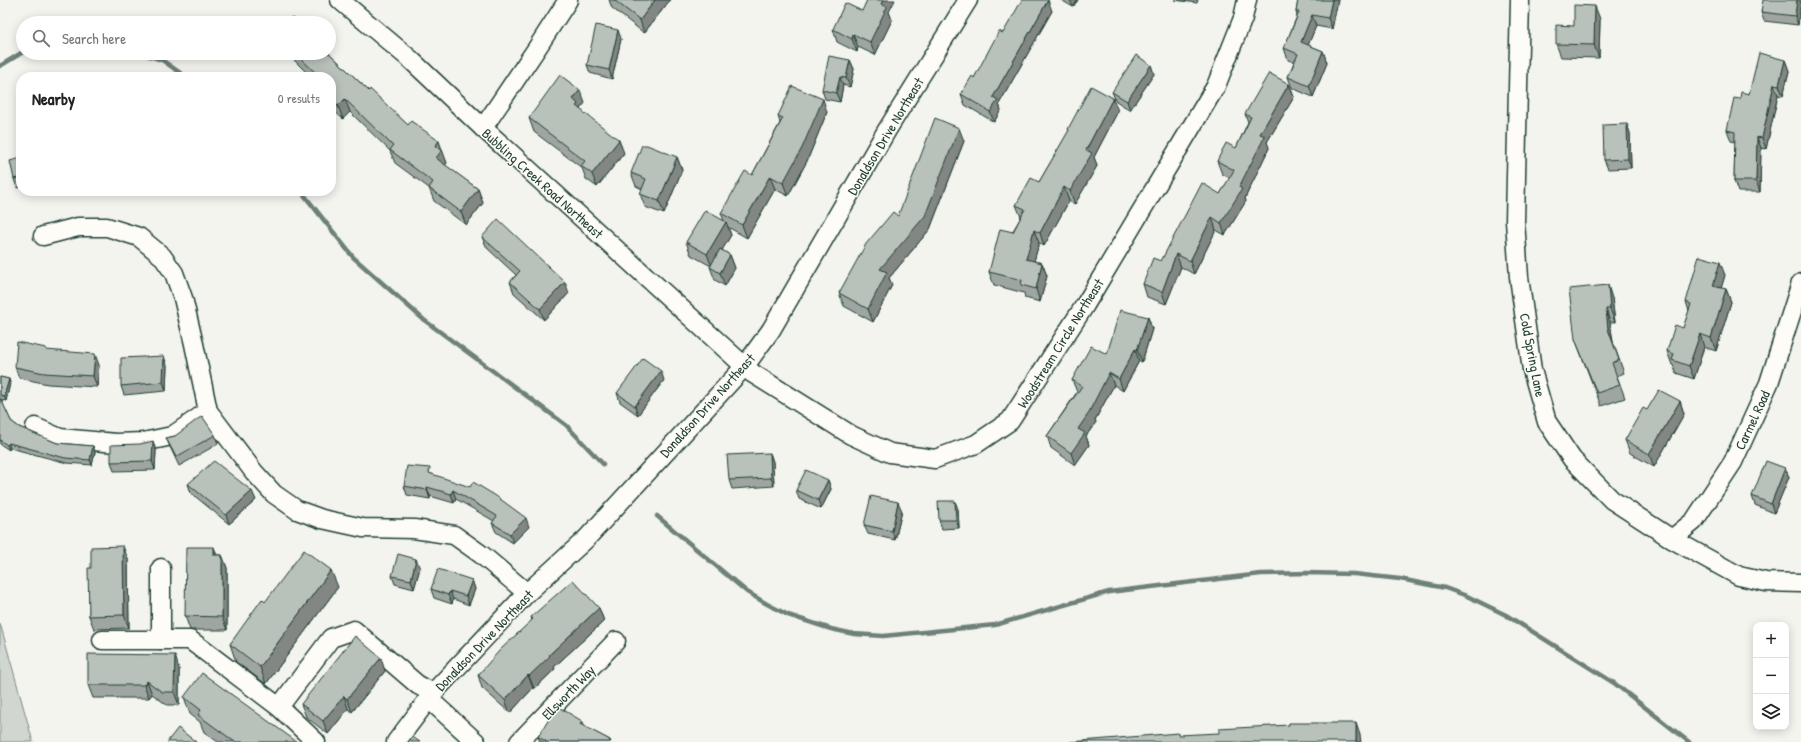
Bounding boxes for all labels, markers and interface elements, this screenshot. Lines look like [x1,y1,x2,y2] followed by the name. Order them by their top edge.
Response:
[16,16,336,60] search box
[30,27,52,49] icon: search
[62,28,126,49] text: Search here
[842,74,928,198] street label: Donaldson Drive Northeast
[32,87,75,110] text: Nearby
[278,89,320,107] text: 0 results
[478,124,608,243] street label: Bubbling Creek Road Northeast
[1012,274,1108,411] street label: Woodstream Circle Northeast
[1515,311,1551,399] street label: Cold Spring Lane
[655,349,759,461] street label: Donaldson Drive Northeast
[1730,387,1774,453] street label: Carmel Road
[431,585,537,695] street label: Donaldson Drive Northeast
[1753,622,1789,730] map controls
[1753,622,1789,658] button: +
[1753,658,1789,694] button: −
[537,661,600,724] street label: Ellsworth Way
[1753,694,1789,730] button: layers

